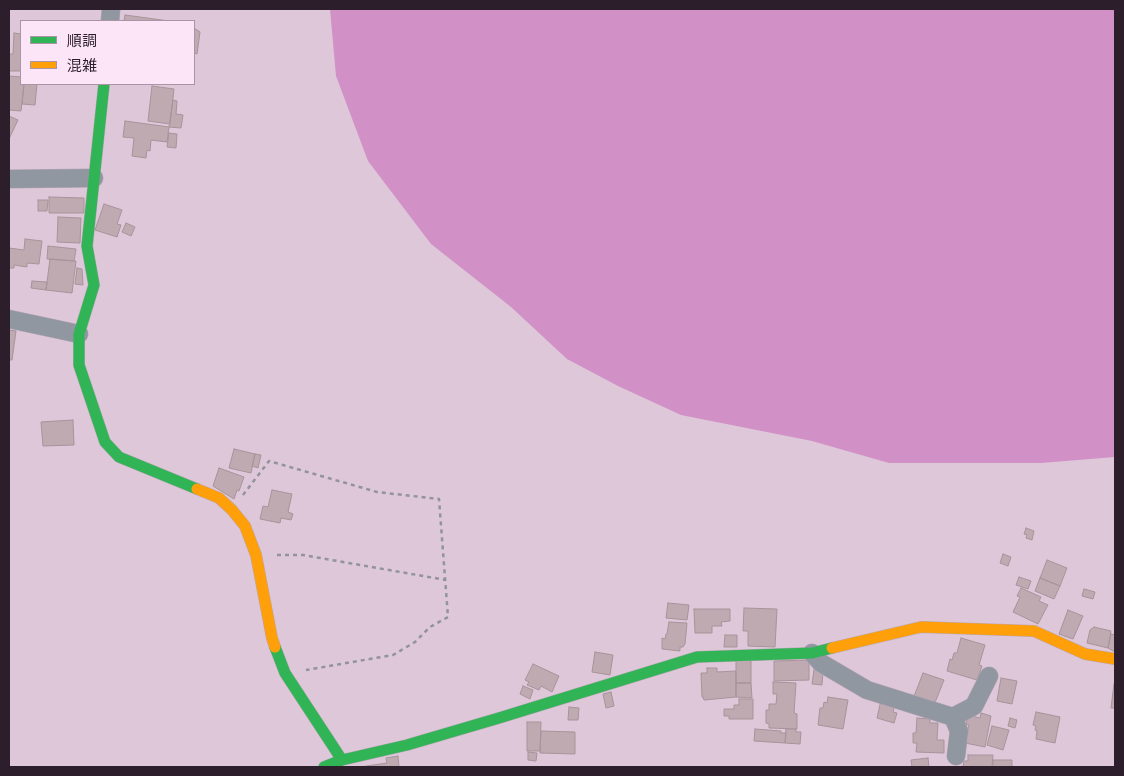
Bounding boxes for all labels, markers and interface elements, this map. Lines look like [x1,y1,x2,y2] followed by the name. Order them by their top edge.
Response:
[20,20,195,85] legend
[67,30,97,50] text: 順調
[67,55,97,75] text: 混雑

